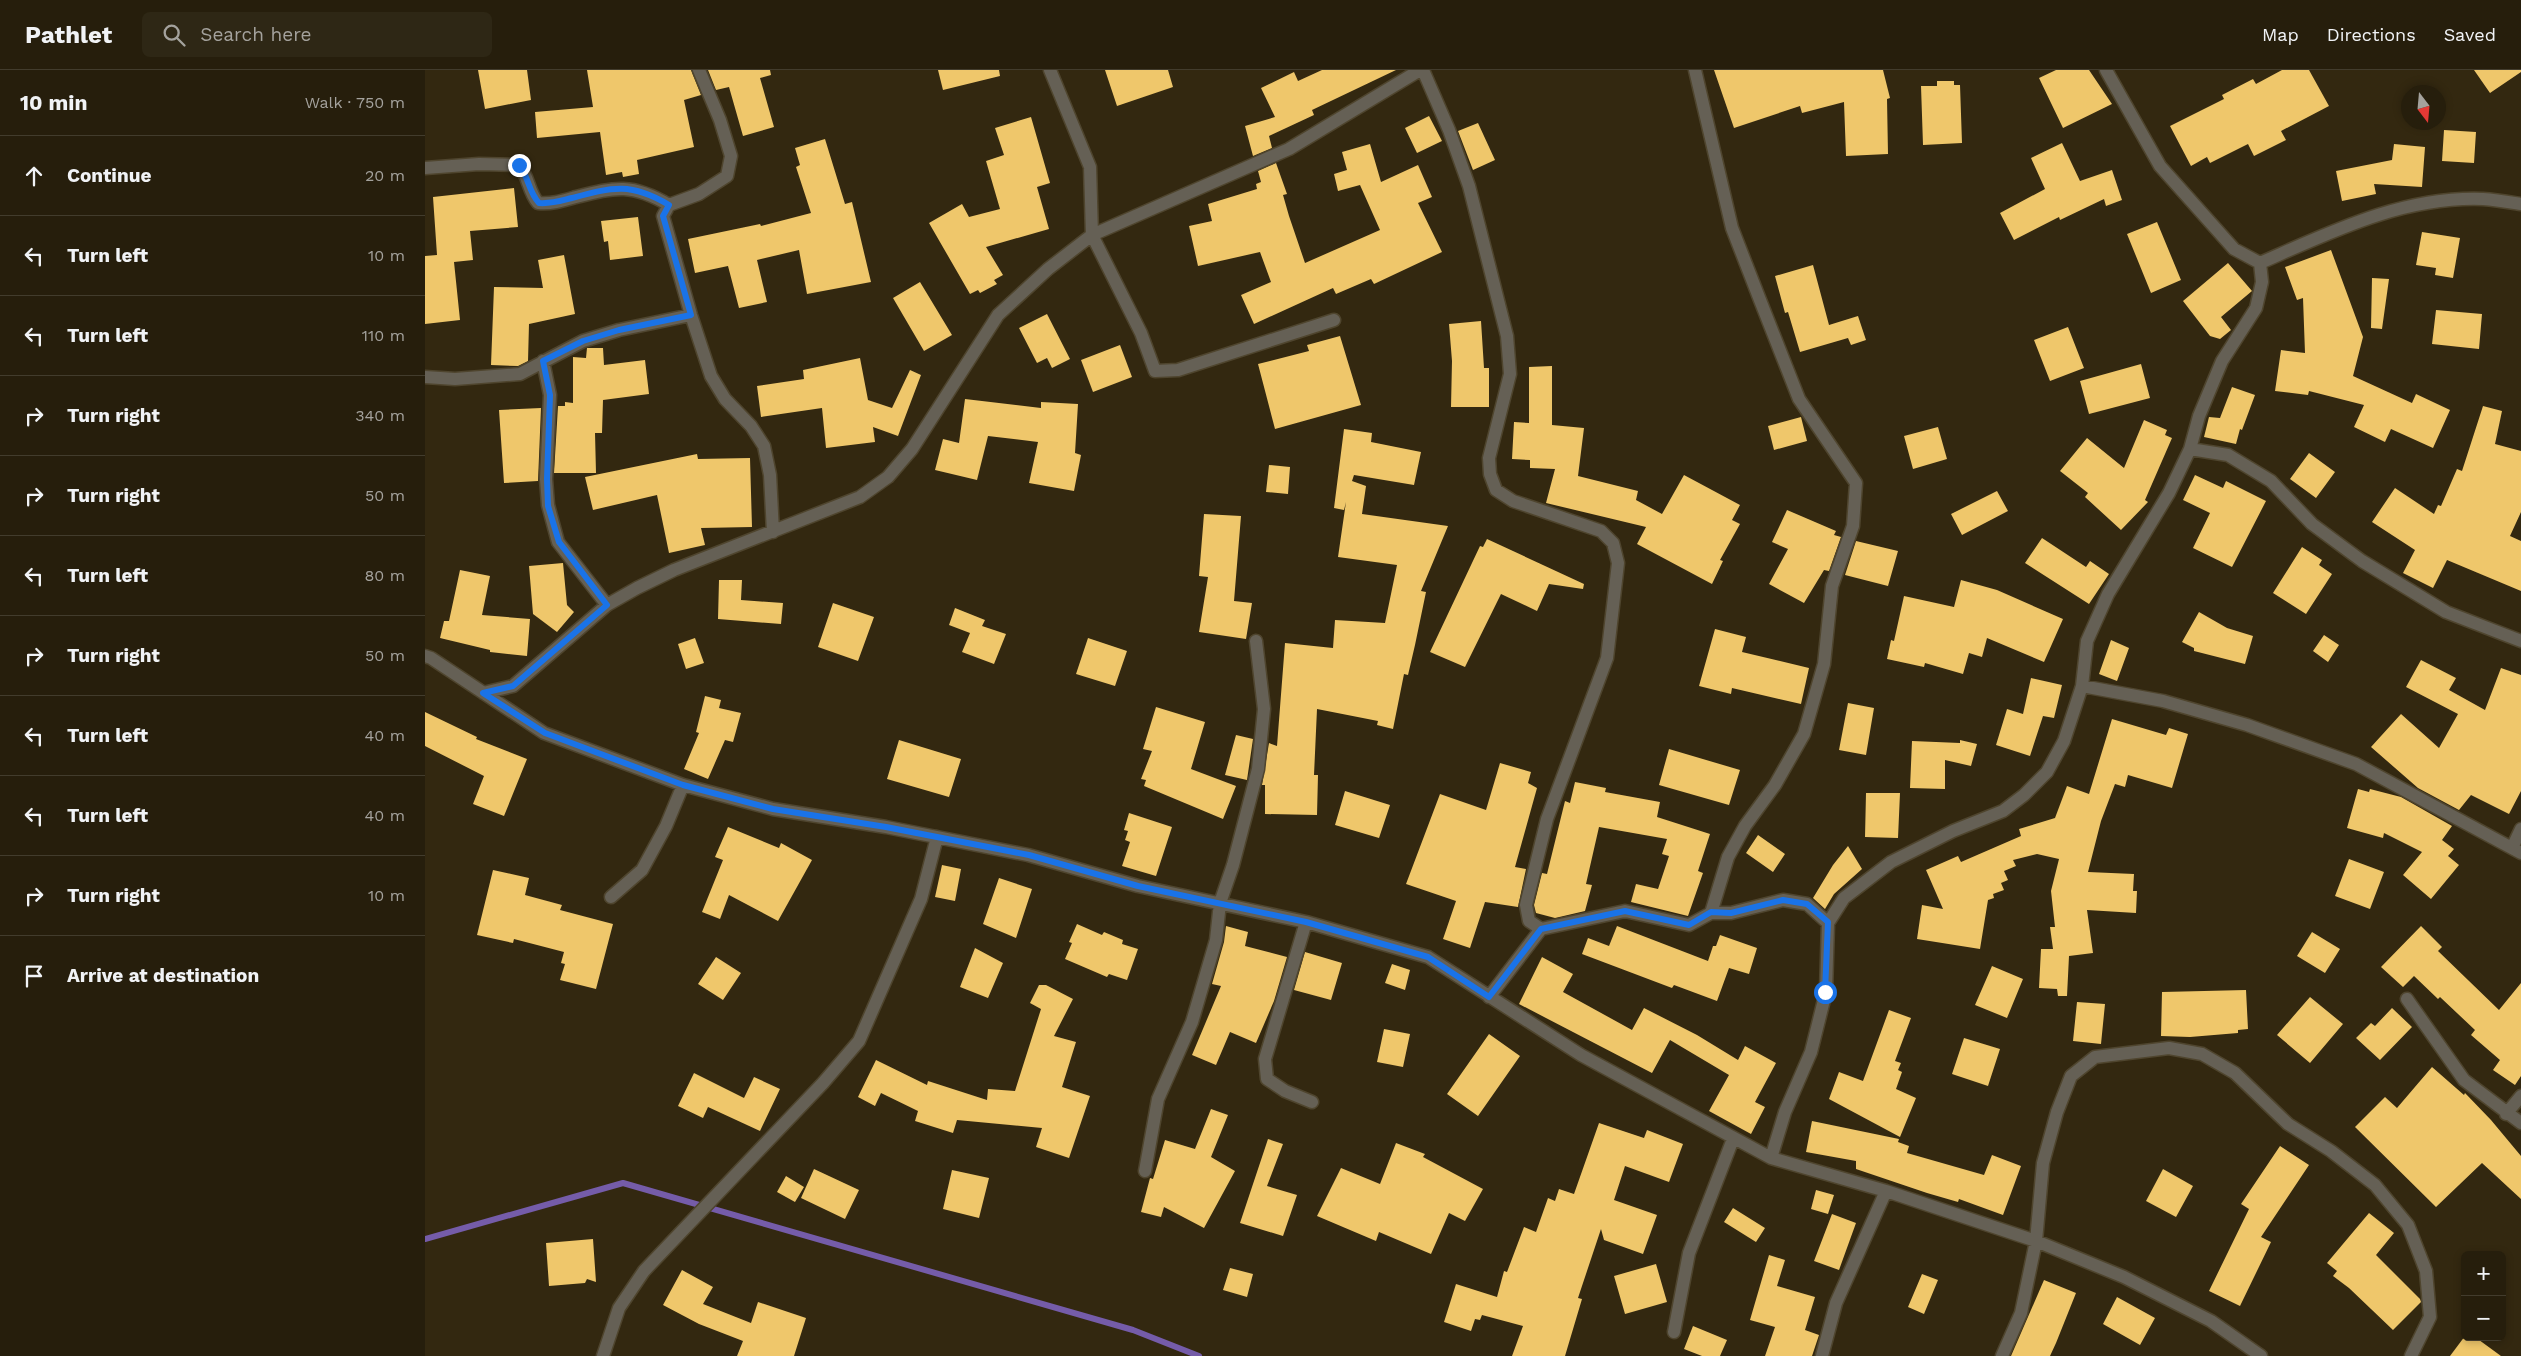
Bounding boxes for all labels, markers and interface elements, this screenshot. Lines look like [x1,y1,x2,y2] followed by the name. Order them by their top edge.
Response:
[142,12,492,57] search box
[25,21,112,49] text: Pathlet
[160,21,188,49] icon: search
[200,23,312,46] text: Search here
[2262,24,2299,45] text: Map
[2327,24,2416,45] text: Directions
[2444,24,2496,45] text: Saved
[2401,85,2446,130] north arrow
[20,90,87,115] text: 10 min
[305,93,405,112] text: Walk · 750 m
[508,154,531,177] route end
[20,162,48,190] icon: ahead
[67,164,151,187] text: Continue
[365,166,405,185] text: 20 m
[20,242,48,270] icon: left
[67,244,148,267] text: Turn left
[368,246,405,265] text: 10 m
[20,322,48,350] icon: left
[67,324,148,347] text: Turn left
[362,326,405,345] text: 110 m
[20,402,48,430] icon: right
[67,404,160,427] text: Turn right
[355,406,405,425] text: 340 m
[20,482,48,510] icon: right
[67,484,160,507] text: Turn right
[365,486,405,505] text: 50 m
[20,562,48,590] icon: left
[67,564,148,587] text: Turn left
[364,566,405,585] text: 80 m
[20,642,48,670] icon: right
[67,644,160,667] text: Turn right
[365,646,405,665] text: 50 m
[20,722,48,750] icon: left
[67,724,148,747] text: Turn left
[365,726,405,745] text: 40 m
[20,802,48,830] icon: left
[67,804,148,827] text: Turn left
[365,806,405,825] text: 40 m
[20,882,48,910] icon: right
[67,884,160,907] text: Turn right
[368,886,405,905] text: 10 m
[20,962,48,990] icon: arrive
[67,964,259,987] text: Arrive at destination
[1814,981,1837,1004] route start
[2461,1251,2506,1341] map controls
[2461,1251,2506,1296] button: +
[2461,1296,2506,1341] button: −

